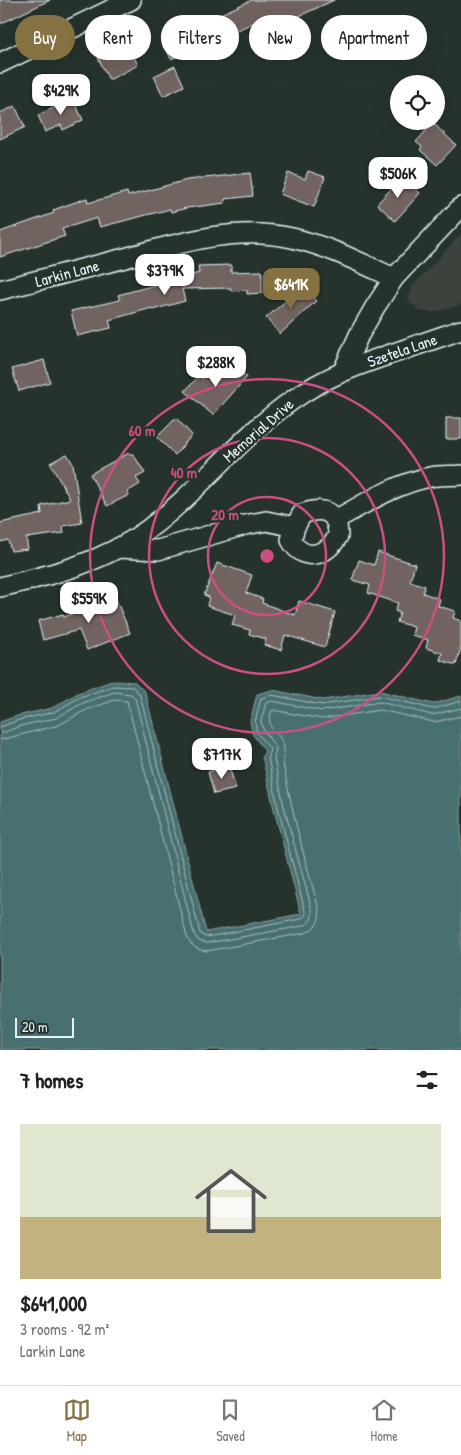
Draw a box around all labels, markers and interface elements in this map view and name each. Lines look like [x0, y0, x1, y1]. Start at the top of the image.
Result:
chip: Buy [15, 15, 75, 60]
chip: Rent [85, 15, 151, 60]
chip: Filters [161, 15, 239, 60]
chip: New [249, 15, 311, 60]
chip: Apartment [321, 15, 427, 60]
pin: $429K [26, 74, 96, 116]
map controls [390, 75, 445, 130]
button: locate [390, 75, 445, 130]
text: $429K [43, 79, 79, 101]
pin: $506K [363, 156, 433, 199]
text: $506K [380, 162, 416, 184]
street label: Larkin Lane [33, 254, 102, 292]
pin: $379K [130, 254, 200, 296]
text: $379K [146, 259, 184, 281]
pin: $641K [256, 268, 326, 310]
text: $641K [274, 273, 308, 295]
street label: Szetela Lane [364, 328, 440, 372]
pin: $288K [181, 346, 251, 388]
text: $288K [197, 351, 235, 373]
street label: Memorial Drive [218, 393, 299, 467]
text: 60 m [129, 420, 155, 441]
text: 40 m [171, 462, 197, 483]
text: 20 m [211, 504, 239, 525]
centre of rings [258, 547, 276, 565]
pin: $559K [54, 582, 124, 624]
text: $559K [71, 587, 107, 609]
pin: $717K [187, 738, 257, 780]
text: $717K [203, 743, 241, 765]
scale bar [15, 1015, 74, 1038]
text: 20 m [22, 1017, 48, 1036]
text: 7 homes [20, 1066, 83, 1095]
icon: filters [413, 1066, 441, 1094]
icon: home [186, 1156, 276, 1246]
text: $641,000 [20, 1289, 87, 1318]
text: 3 rooms · 92 m² [20, 1318, 109, 1340]
text: Larkin Lane [20, 1340, 85, 1362]
tab: Map [63, 1396, 91, 1445]
tab: Saved [216, 1396, 245, 1445]
tab: Home [370, 1396, 398, 1445]

